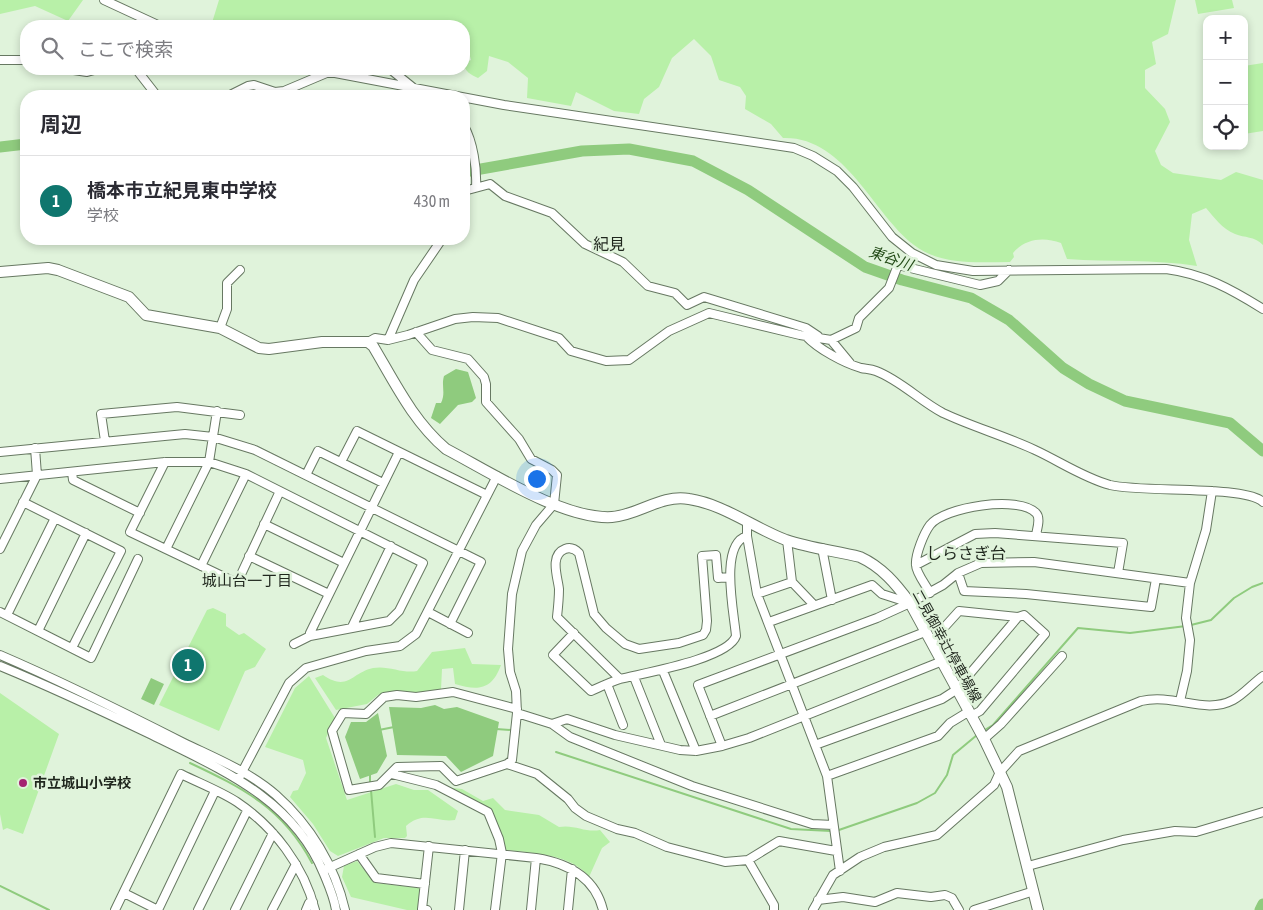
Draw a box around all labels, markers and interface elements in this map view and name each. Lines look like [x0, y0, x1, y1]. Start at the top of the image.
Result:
map controls [1203, 15, 1248, 150]
button: + [1203, 15, 1248, 60]
search box [20, 20, 470, 75]
icon: search [38, 34, 66, 62]
text: ここで検索 [78, 38, 173, 60]
button: − [1203, 60, 1248, 105]
button: locate [1203, 105, 1248, 150]
text: 周辺 [40, 112, 82, 136]
text: 橋本市立紀見東中学校 [87, 179, 277, 201]
text: 1 [52, 192, 60, 210]
text: 430 m [414, 192, 450, 210]
text: 学校 [87, 206, 119, 224]
district label: 紀見 [593, 235, 625, 253]
water label: 東谷川 [867, 243, 917, 274]
your location [524, 466, 550, 492]
district label: しらさぎ台 [926, 544, 1006, 562]
district label: 城山台一丁目 [202, 572, 292, 589]
street label: 二見御幸辻停車場線 [909, 587, 985, 705]
pin: 1 [172, 646, 204, 684]
place label: 市立城山小学校 [33, 775, 131, 791]
marker: 市立城山小学校 [17, 777, 29, 789]

